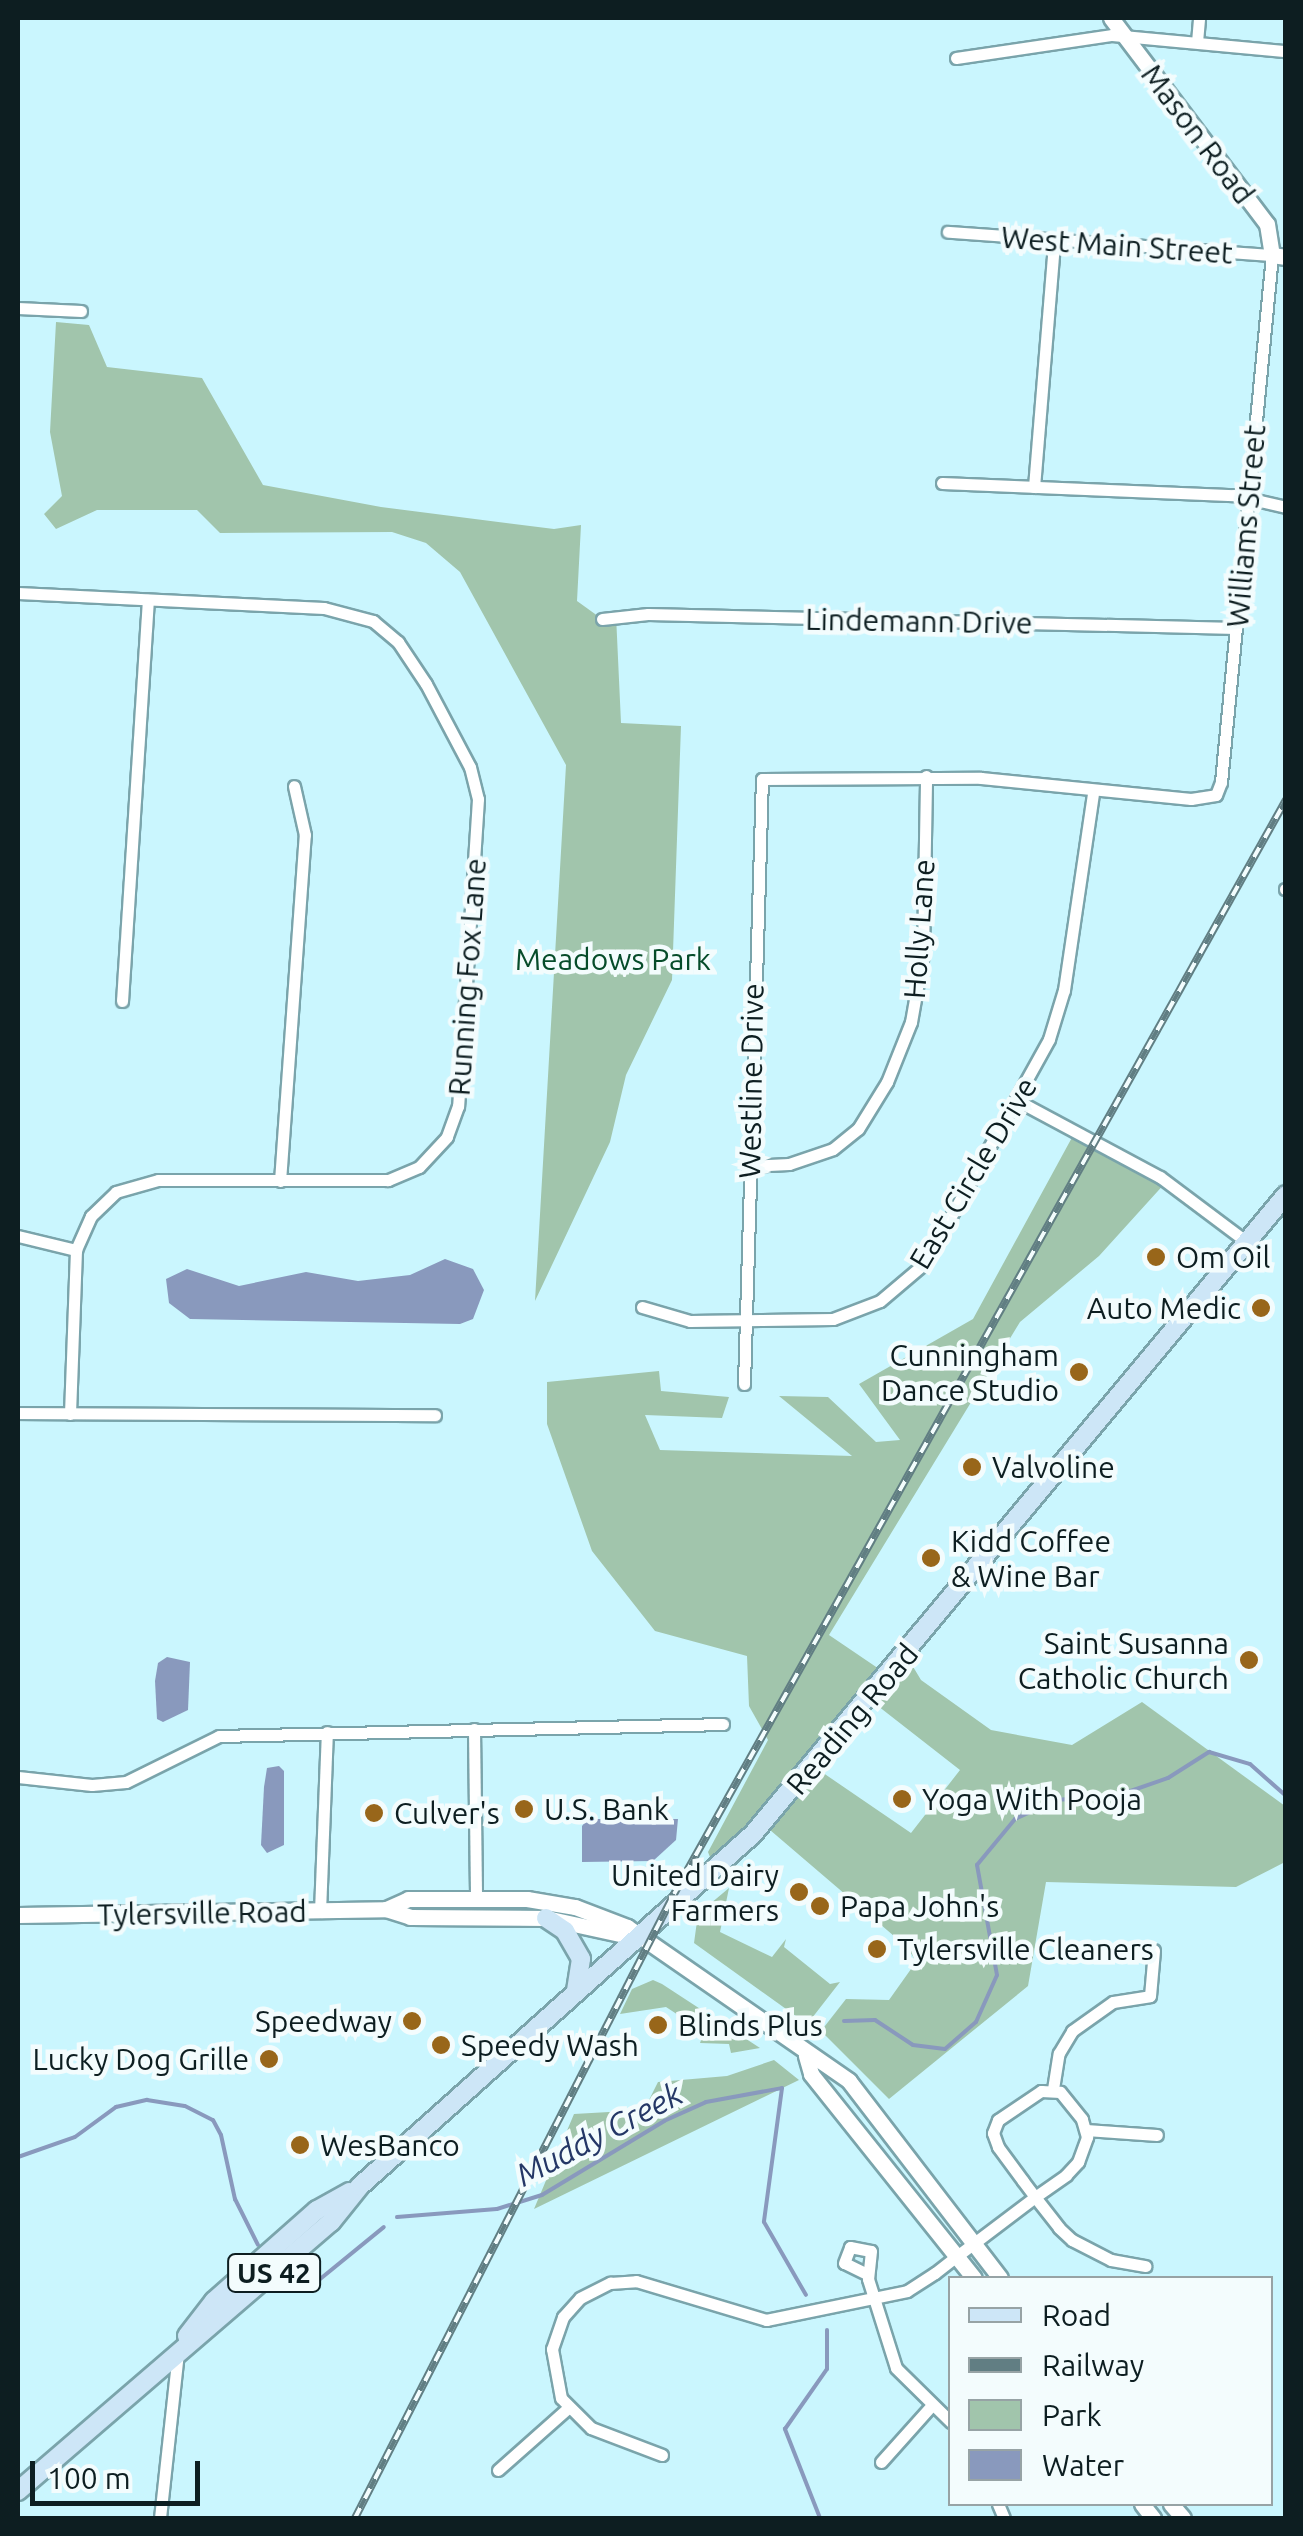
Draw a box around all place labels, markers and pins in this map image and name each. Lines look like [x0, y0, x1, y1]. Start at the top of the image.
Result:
place label: Om Oil [1176, 1239, 1270, 1275]
marker: Om Oil [1145, 1246, 1167, 1268]
place label: Auto Medic [1087, 1290, 1241, 1326]
marker: Auto Medic [1250, 1297, 1272, 1319]
place label: Cunningham Dance Studio [881, 1337, 1059, 1408]
marker: Cunningham Dance Studio [1068, 1361, 1090, 1383]
place label: Valvoline [992, 1449, 1115, 1485]
marker: Valvoline [961, 1456, 983, 1478]
place label: Kidd Coffee & Wine Bar [951, 1523, 1111, 1594]
marker: Kidd Coffee & Wine Bar [920, 1547, 942, 1569]
place label: Saint Susanna Catholic Church [1018, 1625, 1229, 1696]
marker: Saint Susanna Catholic Church [1238, 1649, 1260, 1671]
place label: Yoga With Pooja [922, 1781, 1142, 1817]
marker: Yoga With Pooja [891, 1788, 913, 1810]
place label: U.S. Bank [544, 1791, 669, 1827]
place label: Culver's [394, 1795, 500, 1831]
marker: U.S. Bank [513, 1798, 535, 1820]
marker: Culver's [363, 1802, 385, 1824]
place label: United Dairy Farmers [611, 1857, 779, 1928]
marker: United Dairy Farmers [788, 1881, 810, 1903]
place label: Papa John's [840, 1888, 999, 1924]
marker: Papa John's [809, 1895, 831, 1917]
place label: Tylersville Cleaners [897, 1931, 1154, 1967]
marker: Tylersville Cleaners [866, 1938, 888, 1960]
place label: Speedway [255, 2003, 392, 2039]
place label: Blinds Plus [678, 2007, 823, 2043]
marker: Speedway [401, 2010, 423, 2032]
marker: Blinds Plus [647, 2014, 669, 2036]
place label: Speedy Wash [461, 2027, 639, 2063]
marker: Speedy Wash [430, 2034, 452, 2056]
place label: Lucky Dog Grille [32, 2041, 249, 2077]
marker: Lucky Dog Grille [258, 2048, 280, 2070]
place label: WesBanco [320, 2127, 460, 2163]
marker: WesBanco [289, 2134, 311, 2156]

